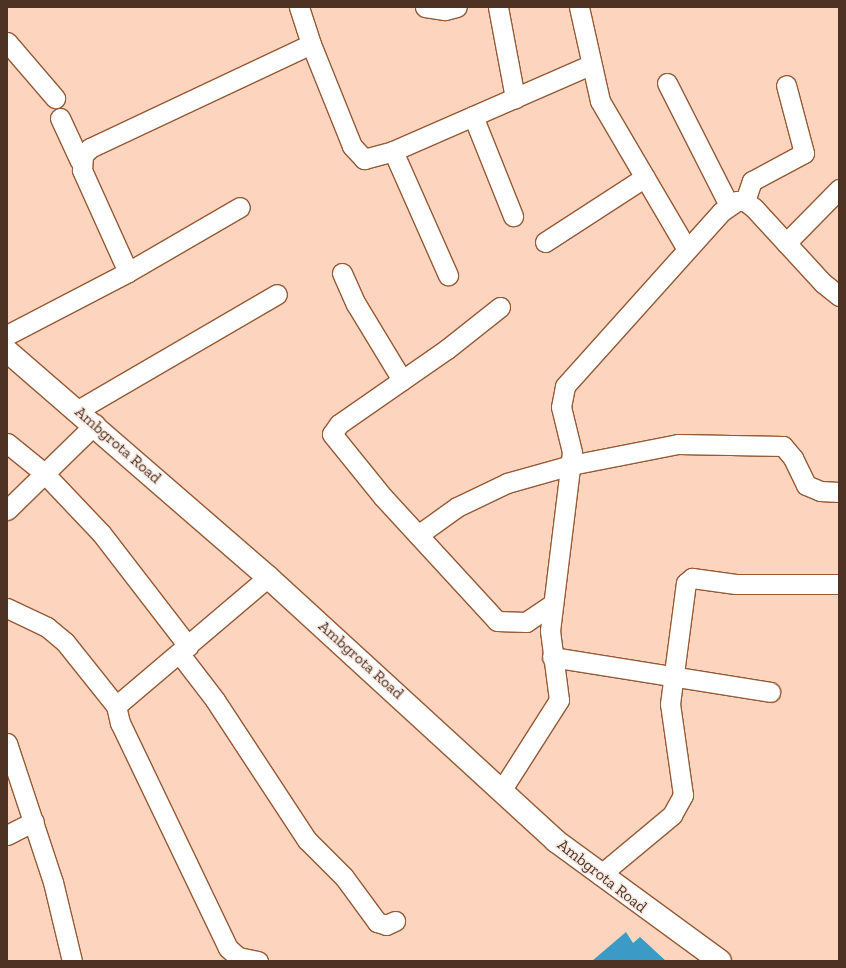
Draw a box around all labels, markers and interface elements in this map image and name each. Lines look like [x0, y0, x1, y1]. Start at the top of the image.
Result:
street label: Ambgrota Road [71, 402, 165, 488]
street label: Ambgrota Road [314, 617, 408, 703]
street label: Ambgrota Road [553, 835, 651, 917]

